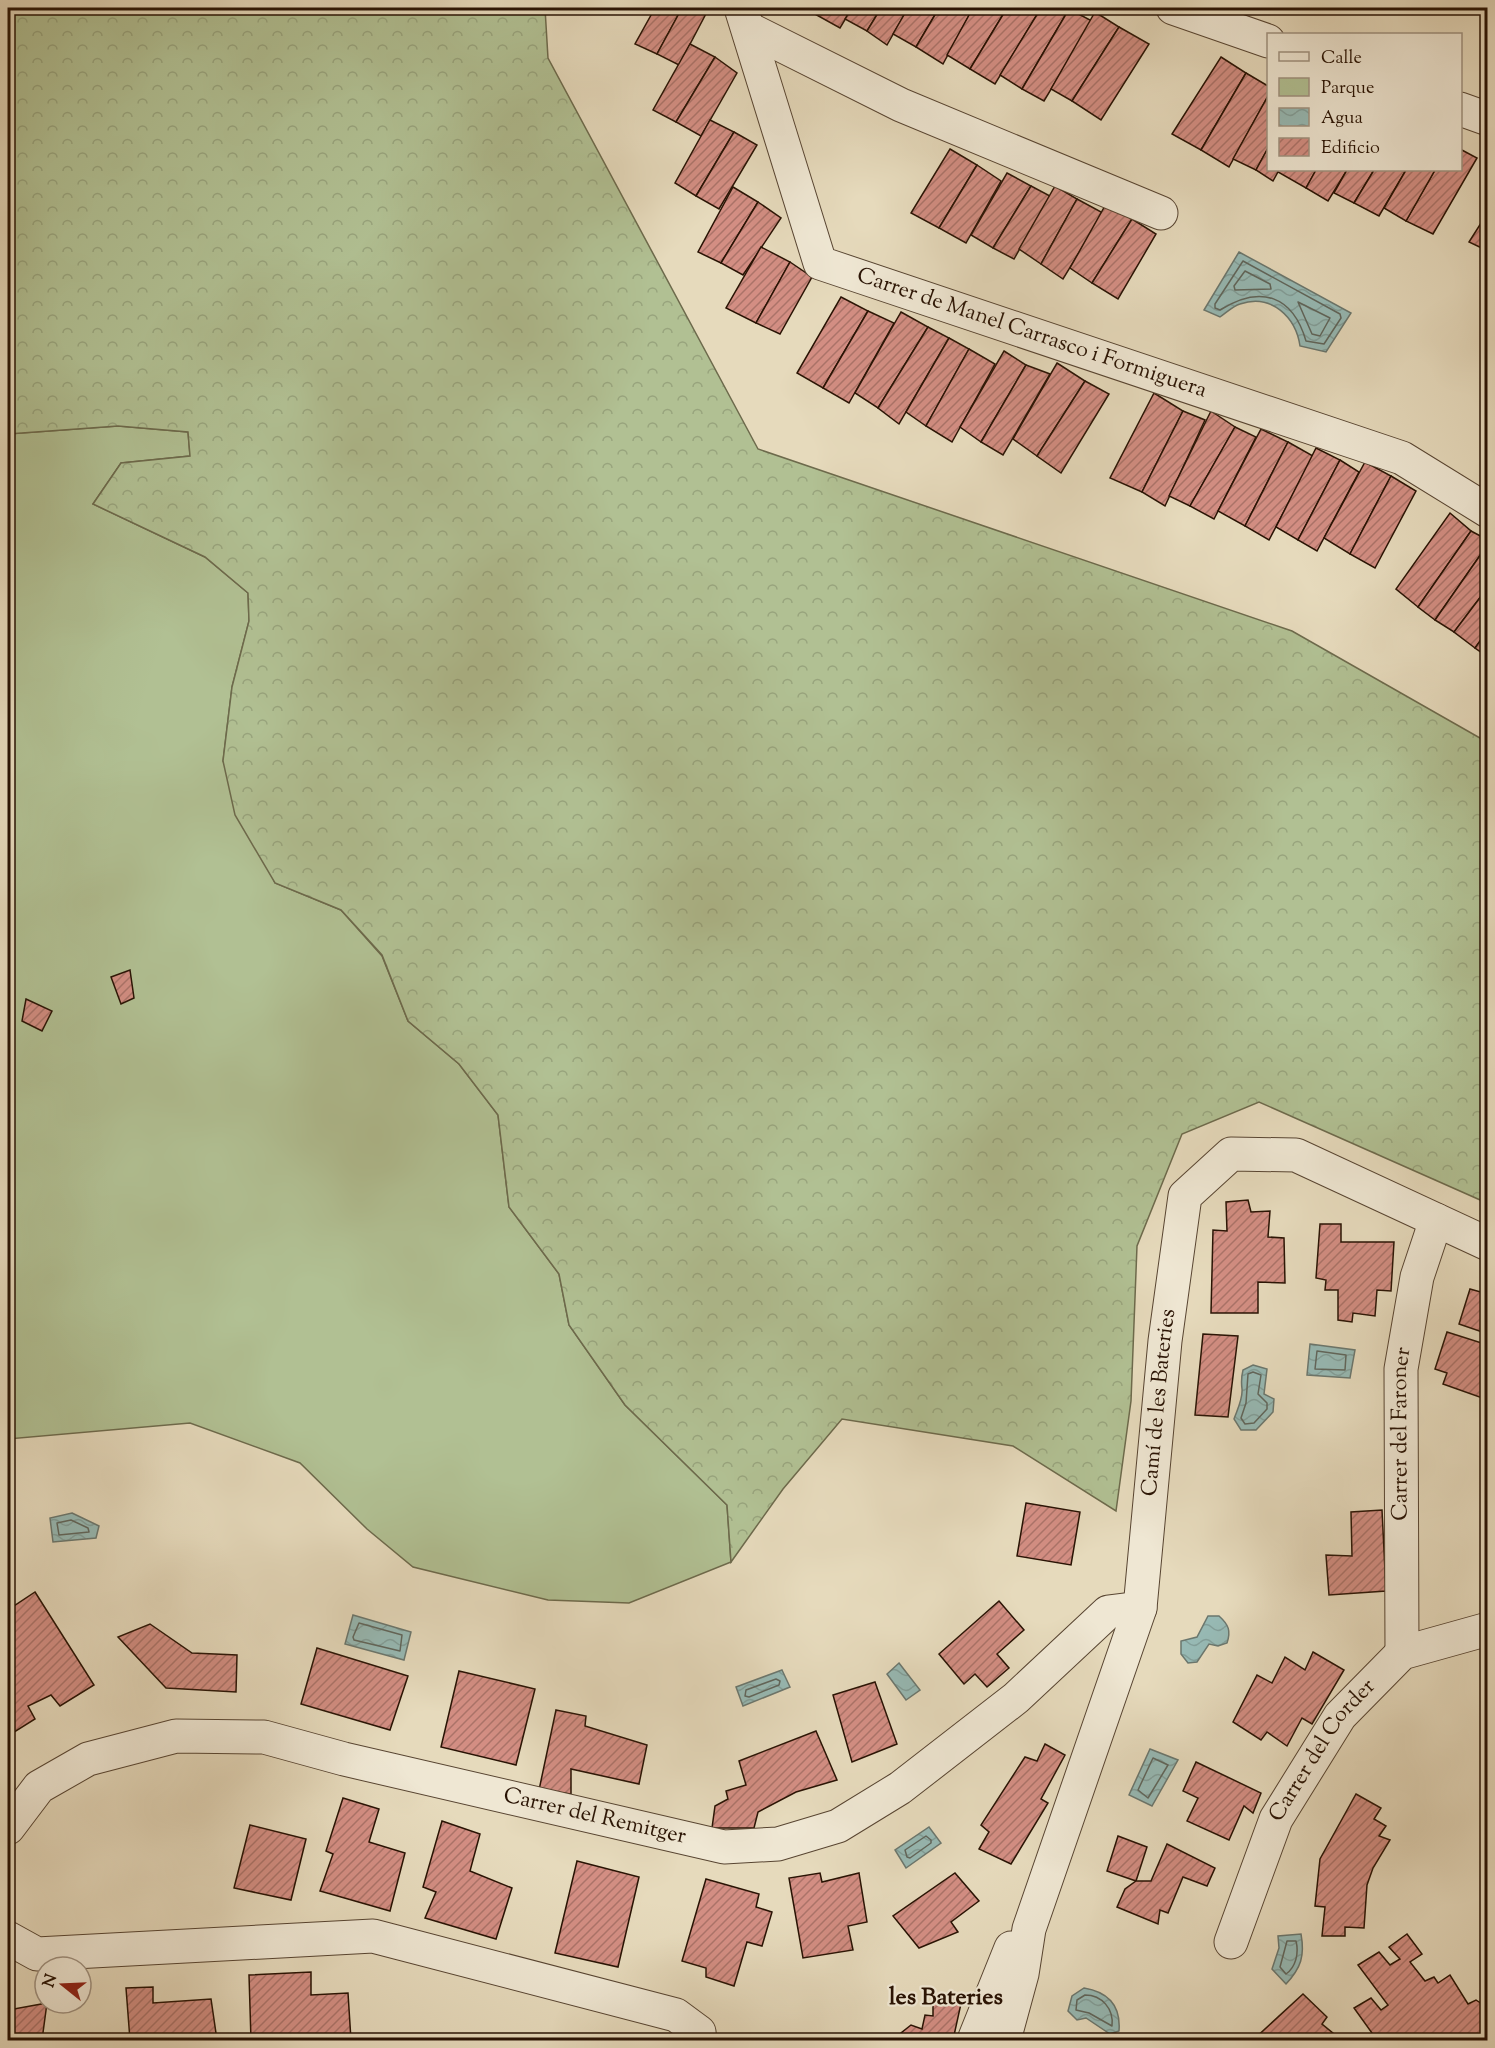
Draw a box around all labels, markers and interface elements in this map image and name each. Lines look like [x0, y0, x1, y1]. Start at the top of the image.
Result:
legend [1267, 33, 1462, 171]
text: Calle [1321, 46, 1362, 72]
text: Parque [1321, 76, 1374, 102]
text: Agua [1321, 106, 1363, 132]
text: Edificio [1321, 136, 1380, 162]
street label: Carrer de Manel Carrasco i Formiguera [852, 260, 1211, 407]
street label: Camí de les Bateries [1135, 1307, 1185, 1498]
street label: Carrer del Faroner [1385, 1345, 1420, 1521]
street label: Carrer del Corder [1262, 1672, 1384, 1828]
street label: Carrer del Remitger [500, 1780, 689, 1854]
north arrow [33, 1955, 93, 2015]
text: N [38, 1971, 64, 1991]
district label: les Bateries [889, 1981, 1003, 2015]

